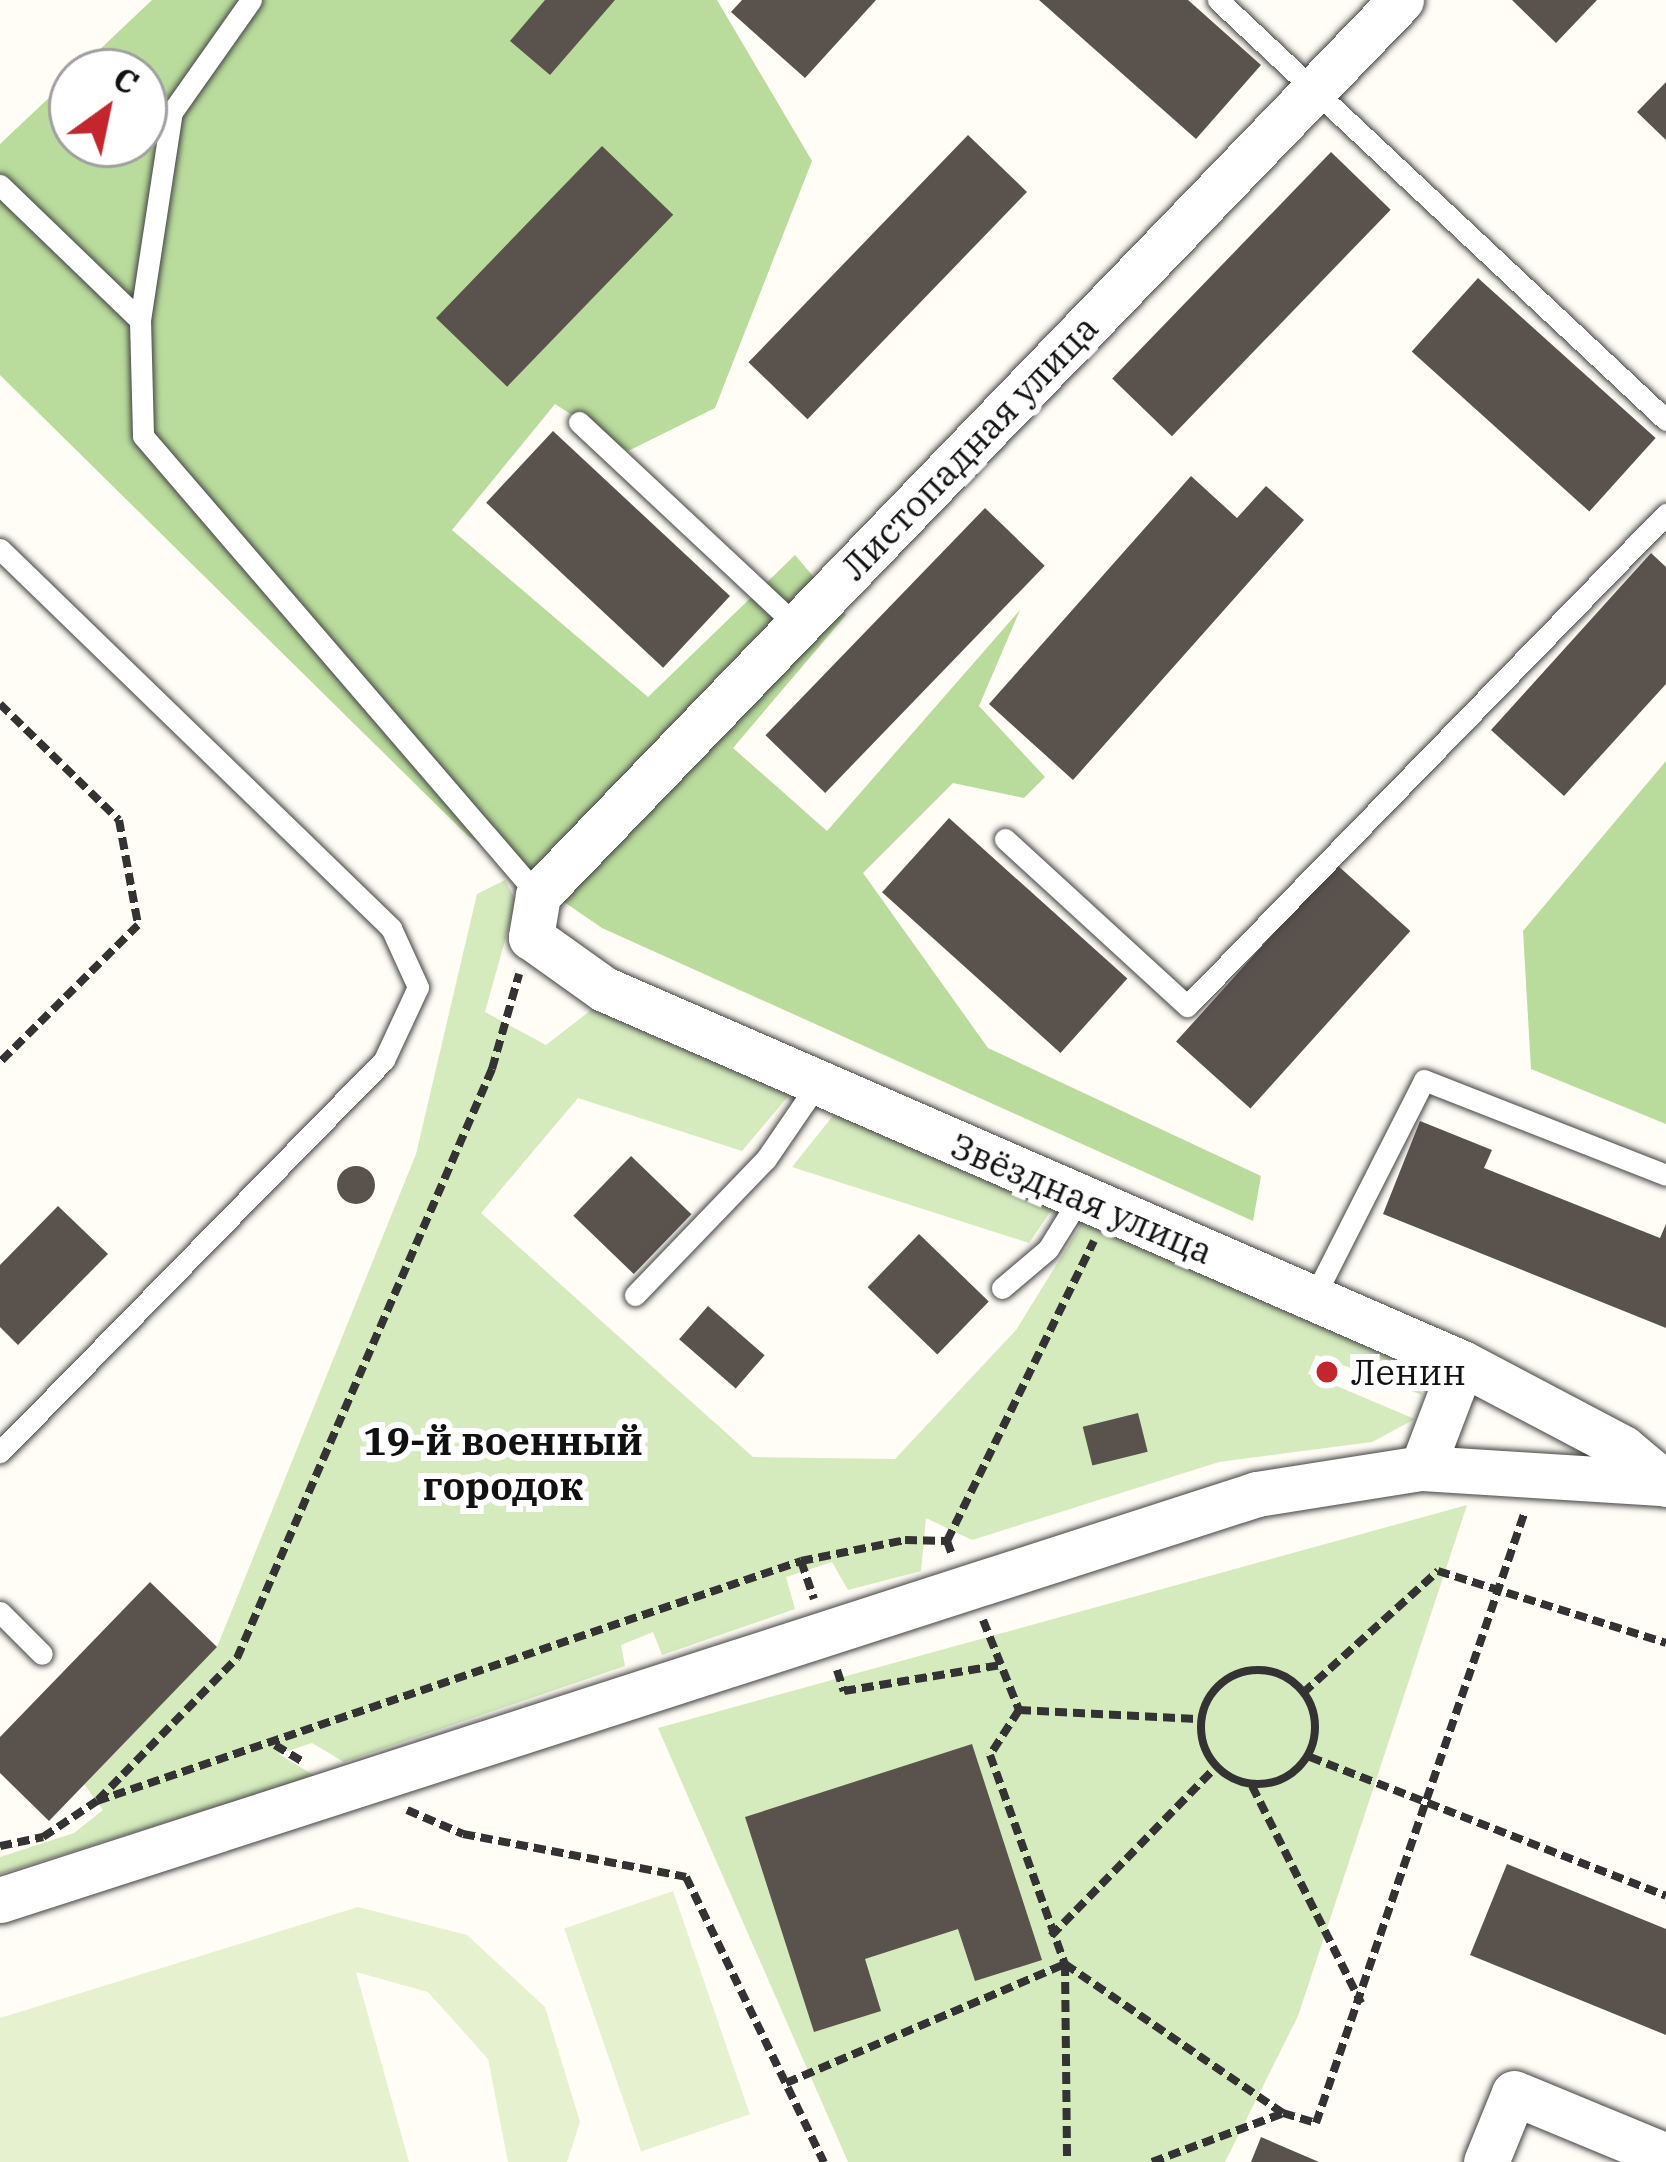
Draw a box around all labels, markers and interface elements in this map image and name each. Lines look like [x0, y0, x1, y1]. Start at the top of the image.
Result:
north arrow [48, 48, 168, 168]
text: С [105, 56, 147, 104]
street label: Листопадная улица [832, 306, 1106, 588]
street label: Звёздная улица [945, 1123, 1219, 1273]
place label: Ленин [1351, 1350, 1466, 1394]
marker: Ленин [1314, 1359, 1340, 1385]
district label: 19-й военный городок [363, 1419, 643, 1510]

